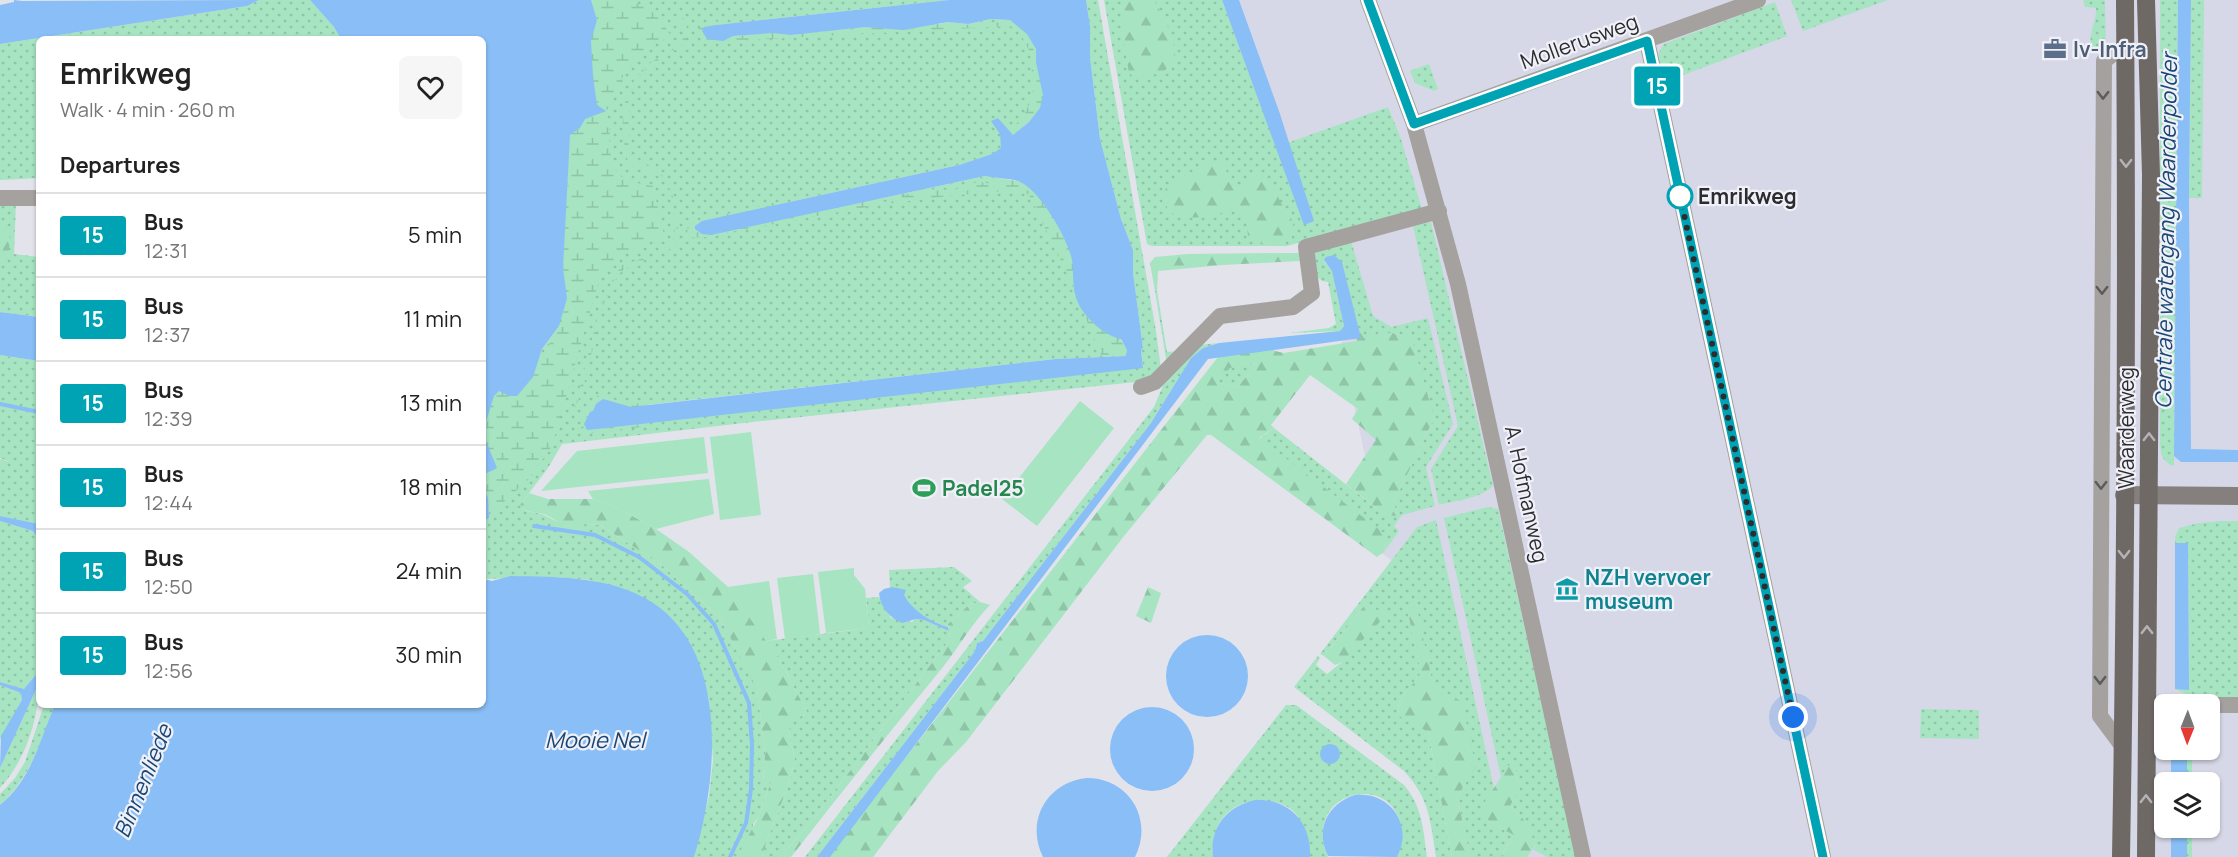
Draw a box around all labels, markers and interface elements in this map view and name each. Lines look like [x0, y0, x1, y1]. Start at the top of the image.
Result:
street label: Mollerusweg [1516, 7, 1642, 75]
place label: Iv-Infra [2073, 35, 2147, 63]
office icon: Iv-Infra [2042, 36, 2068, 62]
water label: Centrale watergang Waarderpolder [2148, 50, 2184, 409]
text: Emrikweg [60, 54, 192, 92]
button: heart [399, 56, 462, 119]
line badge: 15 [1630, 66, 1684, 106]
text: 15 [1646, 72, 1668, 100]
one-way arrow [2097, 90, 2110, 99]
text: Walk · 4 min · 260 m [60, 96, 235, 123]
text: Departures [60, 150, 180, 180]
one-way arrow [2120, 159, 2132, 168]
place label: Emrikweg [1698, 182, 1797, 210]
marker: Emrikweg [1667, 183, 1693, 209]
text: Bus [144, 207, 184, 237]
text: 5 min [408, 220, 462, 250]
text: 15 [82, 221, 104, 249]
text: 12:31 [144, 237, 188, 264]
one-way arrow [2096, 285, 2109, 294]
text: Bus [144, 291, 184, 321]
text: 11 min [404, 304, 462, 334]
text: 15 [82, 305, 104, 333]
text: 12:37 [144, 321, 190, 348]
street label: Waarderweg [2112, 367, 2140, 489]
text: Bus [144, 375, 184, 405]
text: 13 min [400, 388, 462, 418]
text: 15 [82, 389, 104, 417]
text: 12:39 [144, 405, 193, 432]
street label: A. Hofmanweg [1499, 423, 1555, 565]
one-way arrow [2142, 433, 2155, 442]
text: Bus [144, 459, 184, 489]
text: 18 min [399, 472, 462, 502]
text: 15 [82, 473, 104, 501]
place label: Padel25 [942, 474, 1024, 502]
sports icon: Padel25 [911, 475, 937, 501]
one-way arrow [2095, 480, 2108, 489]
text: 12:44 [144, 489, 193, 516]
text: Bus [144, 543, 184, 573]
one-way arrow [2118, 549, 2130, 558]
text: 24 min [396, 556, 462, 586]
text: 15 [82, 557, 104, 585]
place label: NZH vervoer museum [1585, 563, 1711, 615]
text: 12:50 [144, 573, 193, 600]
museum icon: NZH vervoer museum [1554, 576, 1580, 602]
one-way arrow [2141, 626, 2153, 635]
text: Bus [144, 627, 184, 657]
text: 30 min [395, 640, 462, 670]
text: 15 [82, 641, 104, 669]
text: 12:56 [144, 657, 193, 684]
one-way arrow [2094, 675, 2107, 684]
north arrow [2154, 694, 2220, 760]
map controls [2154, 694, 2220, 838]
your location [1778, 702, 1808, 732]
water label: Binnenliede [107, 719, 180, 842]
water label: Mooie Nel [545, 725, 648, 755]
button: layers [2154, 772, 2220, 838]
one-way arrow [2140, 794, 2152, 803]

